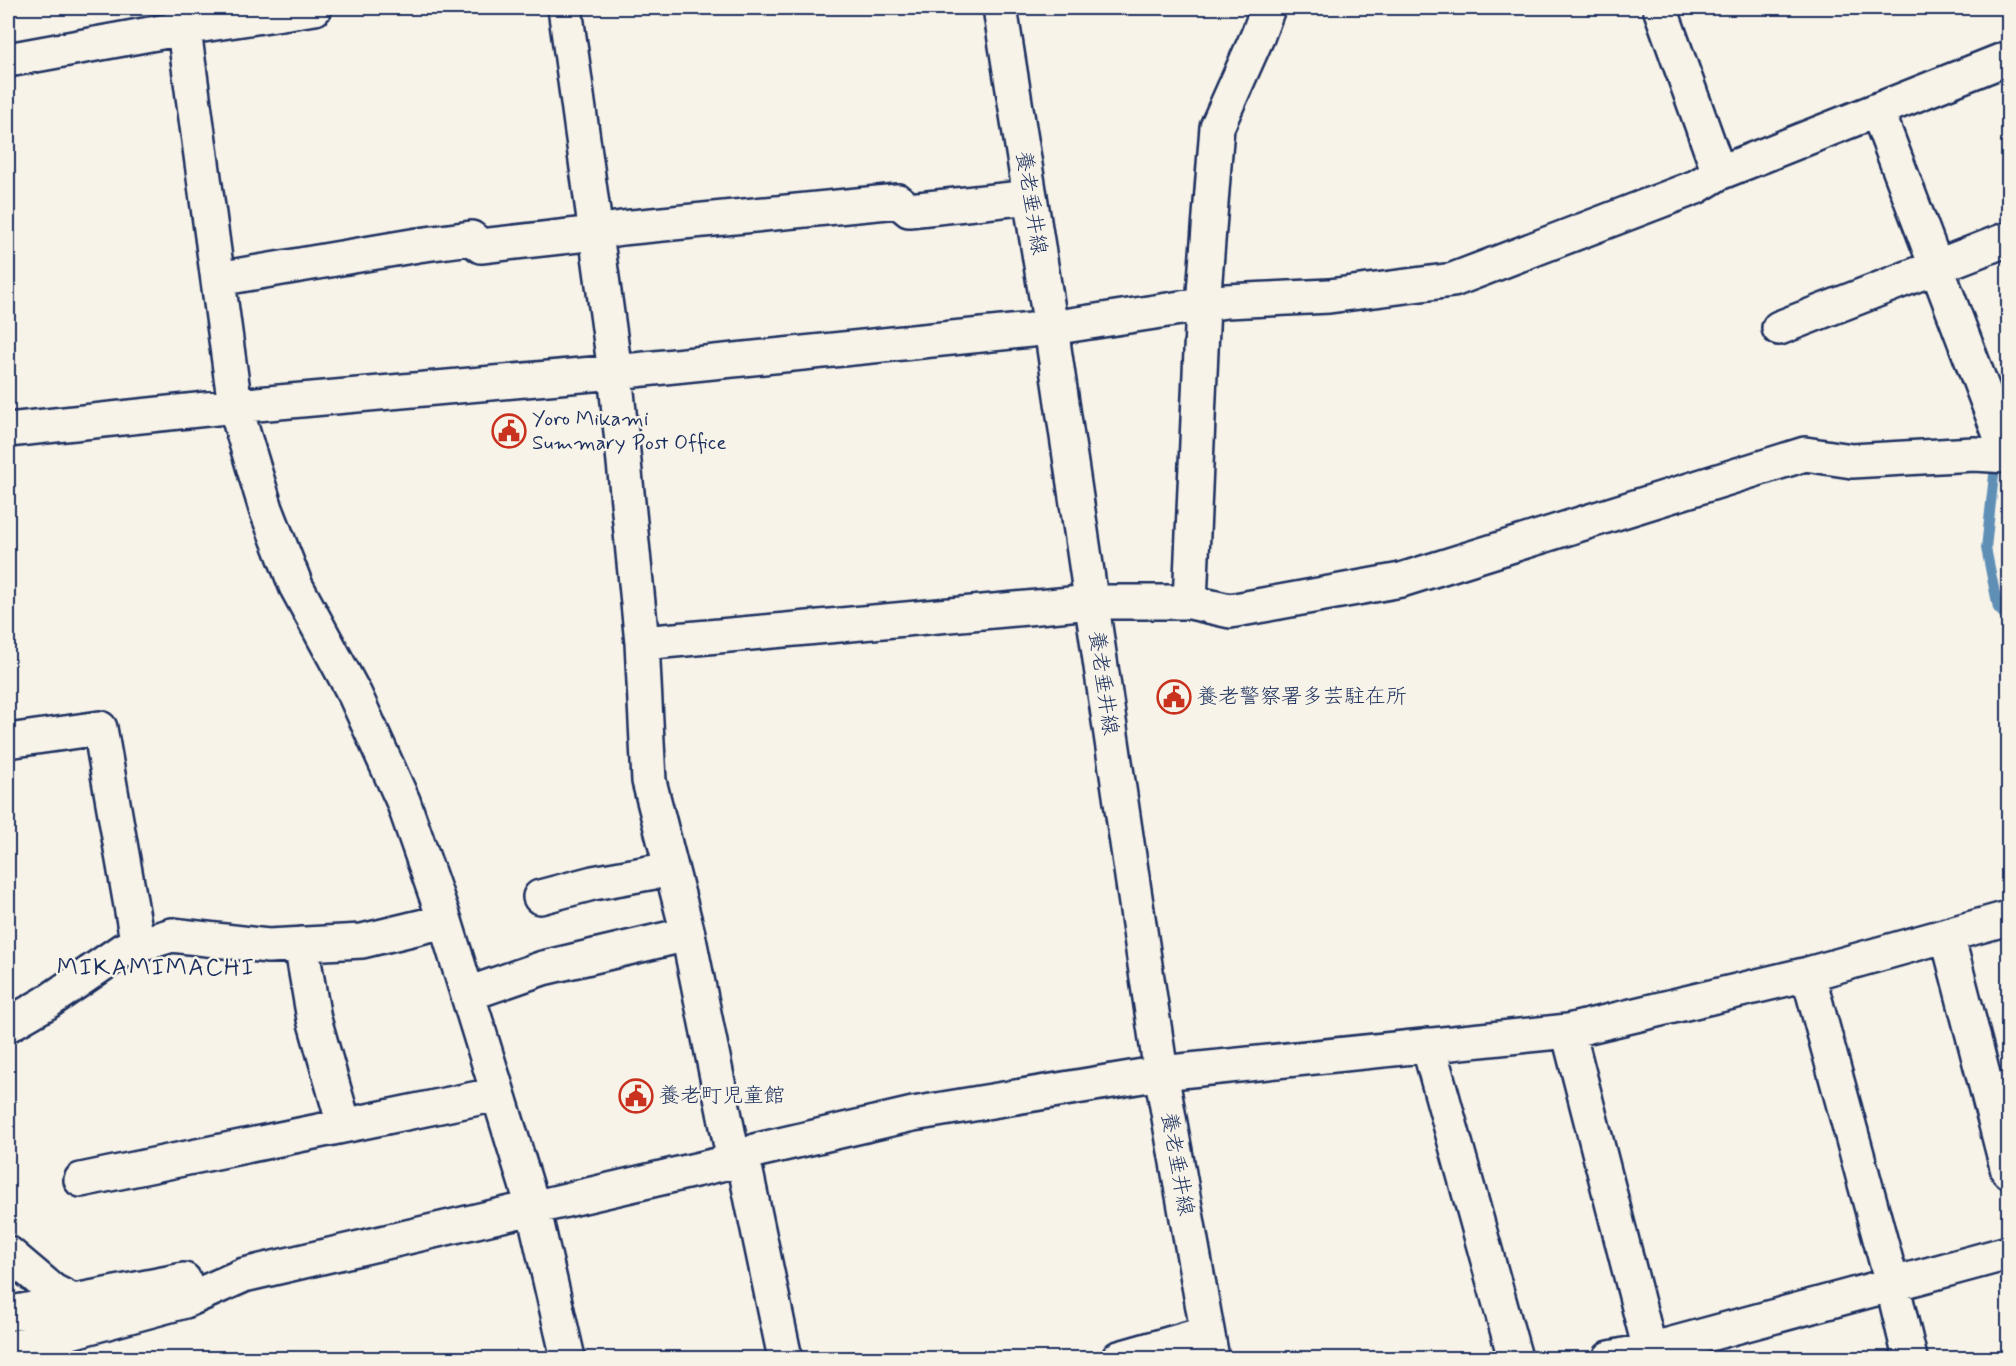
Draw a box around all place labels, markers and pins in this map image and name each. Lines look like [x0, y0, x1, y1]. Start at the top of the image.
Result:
place label: Yoro Mikami Summary Post Office [532, 405, 727, 457]
public building icon: Yoro Mikami Summary Post Office [491, 413, 527, 449]
public building icon: 養老警察署多芸駐在所 [1156, 679, 1192, 715]
place label: 養老警察署多芸駐在所 [1197, 683, 1407, 711]
public building icon: 養老町児童館 [618, 1078, 654, 1114]
place label: 養老町児童館 [659, 1082, 785, 1110]

